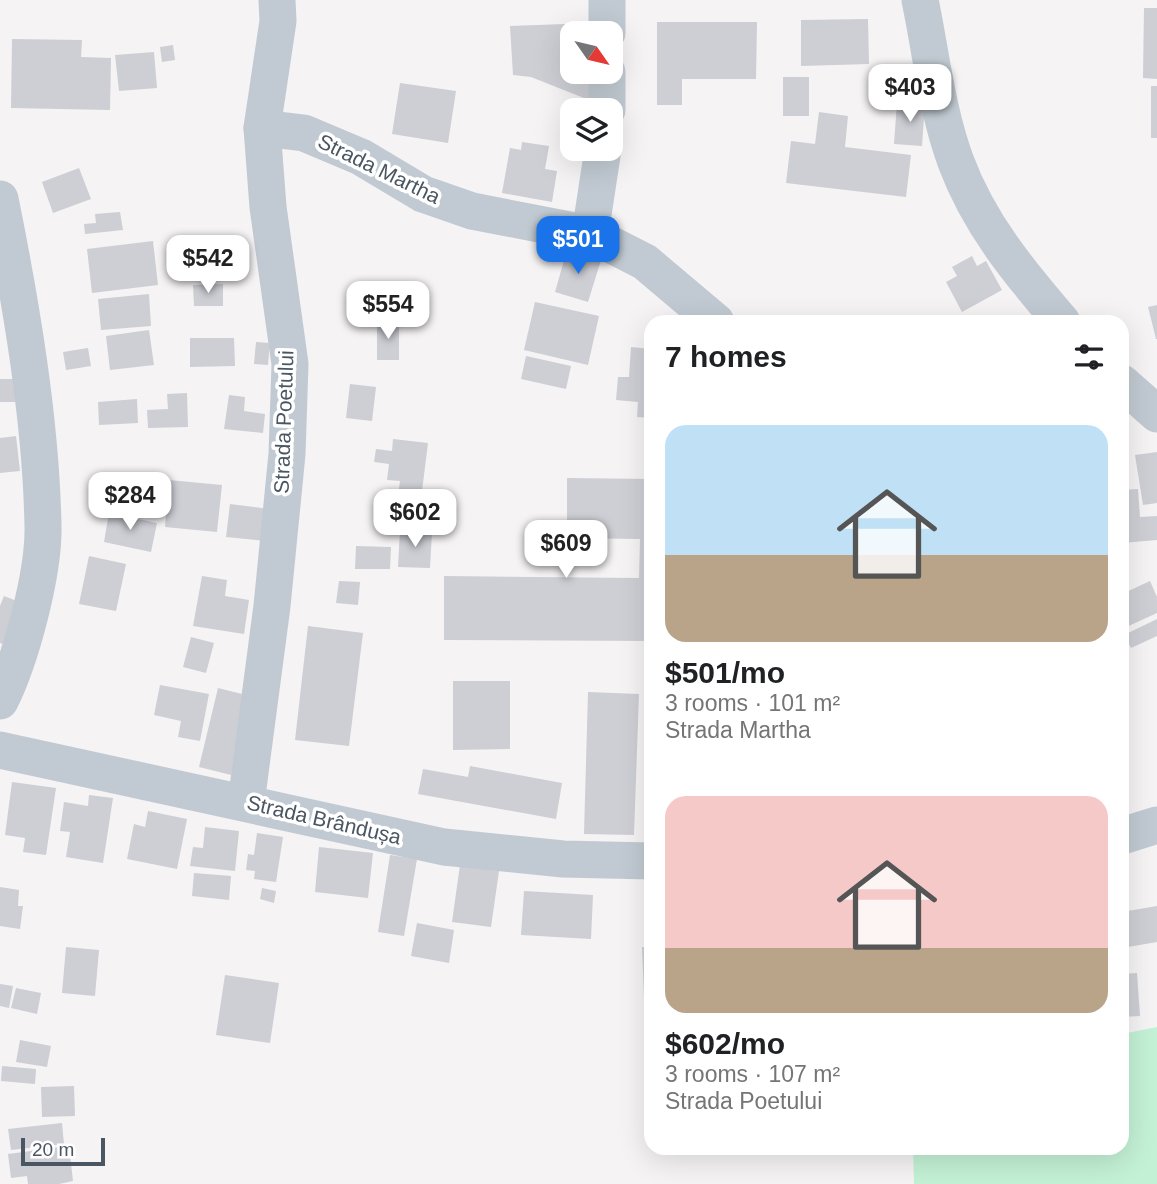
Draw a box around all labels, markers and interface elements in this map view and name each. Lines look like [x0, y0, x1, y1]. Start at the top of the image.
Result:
north arrow [560, 21, 623, 84]
map controls [560, 21, 623, 161]
pin: $403 [869, 64, 951, 124]
text: $403 [884, 74, 936, 100]
button: layers [560, 98, 623, 161]
street label: Strada Martha [314, 129, 444, 208]
pin: $501 [537, 216, 619, 276]
text: $501 [552, 226, 604, 252]
pin: $542 [167, 236, 249, 295]
text: $542 [182, 245, 234, 271]
pin: $554 [347, 282, 429, 341]
text: $554 [362, 291, 414, 317]
icon: filters [1070, 338, 1108, 376]
text: 7 homes [665, 340, 787, 373]
street label: Strada Poetului [270, 350, 297, 494]
icon: home [824, 471, 950, 597]
pin: $284 [89, 472, 171, 532]
text: $284 [104, 482, 156, 508]
pin: $602 [374, 490, 456, 549]
text: $602 [389, 499, 441, 525]
pin: $609 [525, 520, 607, 580]
text: $609 [540, 530, 592, 556]
text: $501/mo [665, 656, 785, 689]
text: 3 rooms · 101 m² [665, 690, 840, 716]
text: Strada Martha [665, 717, 811, 743]
street label: Strada Brândușa [245, 791, 404, 849]
icon: home [824, 842, 950, 968]
text: $602/mo [665, 1027, 785, 1060]
text: 3 rooms · 107 m² [665, 1061, 840, 1087]
text: Strada Poetului [665, 1088, 822, 1114]
scale bar [21, 1135, 105, 1167]
text: 20 m [32, 1139, 74, 1160]

